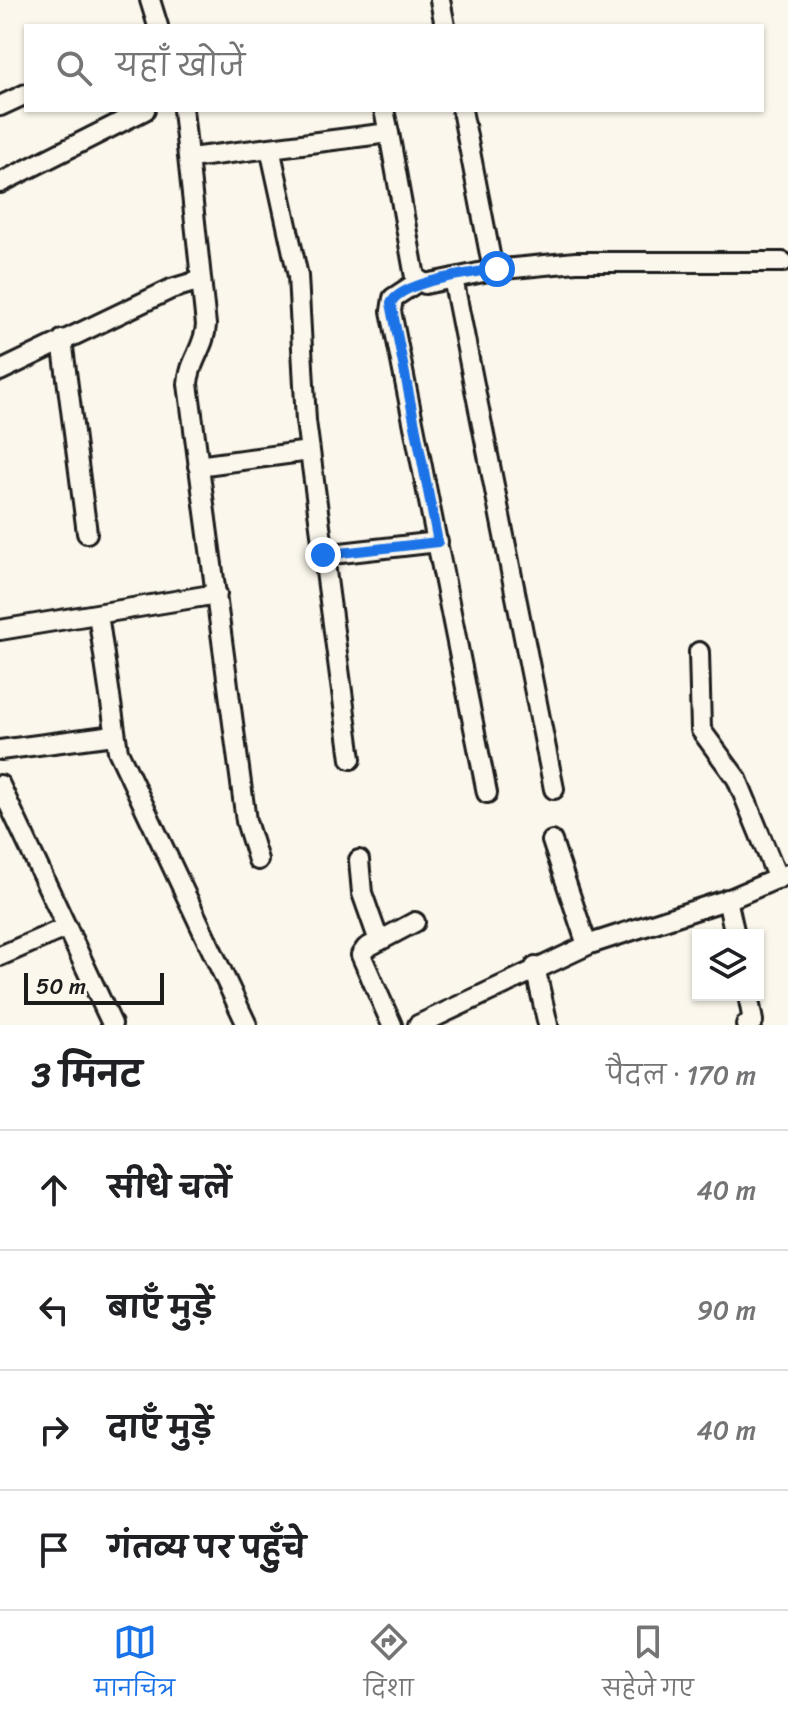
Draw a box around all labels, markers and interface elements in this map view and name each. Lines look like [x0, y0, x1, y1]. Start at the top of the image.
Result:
search box [24, 24, 764, 112]
text: यहाँ खोजें [116, 39, 245, 93]
icon: search [52, 46, 96, 90]
route start [479, 251, 515, 287]
route end [305, 537, 341, 573]
map controls [692, 929, 764, 1001]
button: layers [692, 929, 764, 1001]
text: 50 m [36, 967, 86, 1006]
scale bar [24, 969, 164, 1005]
text: 3 मिनट [32, 1045, 142, 1105]
text: पैदल · 170 m [606, 1052, 756, 1098]
text: सीधे चलें [108, 1161, 231, 1215]
text: 40 m [697, 1167, 756, 1213]
icon: ahead [32, 1168, 76, 1212]
text: बाएँ मुड़ें [108, 1281, 213, 1335]
text: 90 m [697, 1287, 756, 1333]
icon: left [32, 1288, 76, 1332]
text: दाएँ मुड़ें [108, 1401, 213, 1455]
text: 40 m [697, 1407, 756, 1453]
icon: right [32, 1408, 76, 1452]
text: गंतव्य पर पहुँचे [108, 1521, 306, 1575]
icon: arrive [32, 1528, 76, 1572]
tab: मानचित्र [94, 1620, 175, 1713]
tab: दिशा [364, 1620, 414, 1713]
tab: सहेजे गए [602, 1620, 694, 1713]

